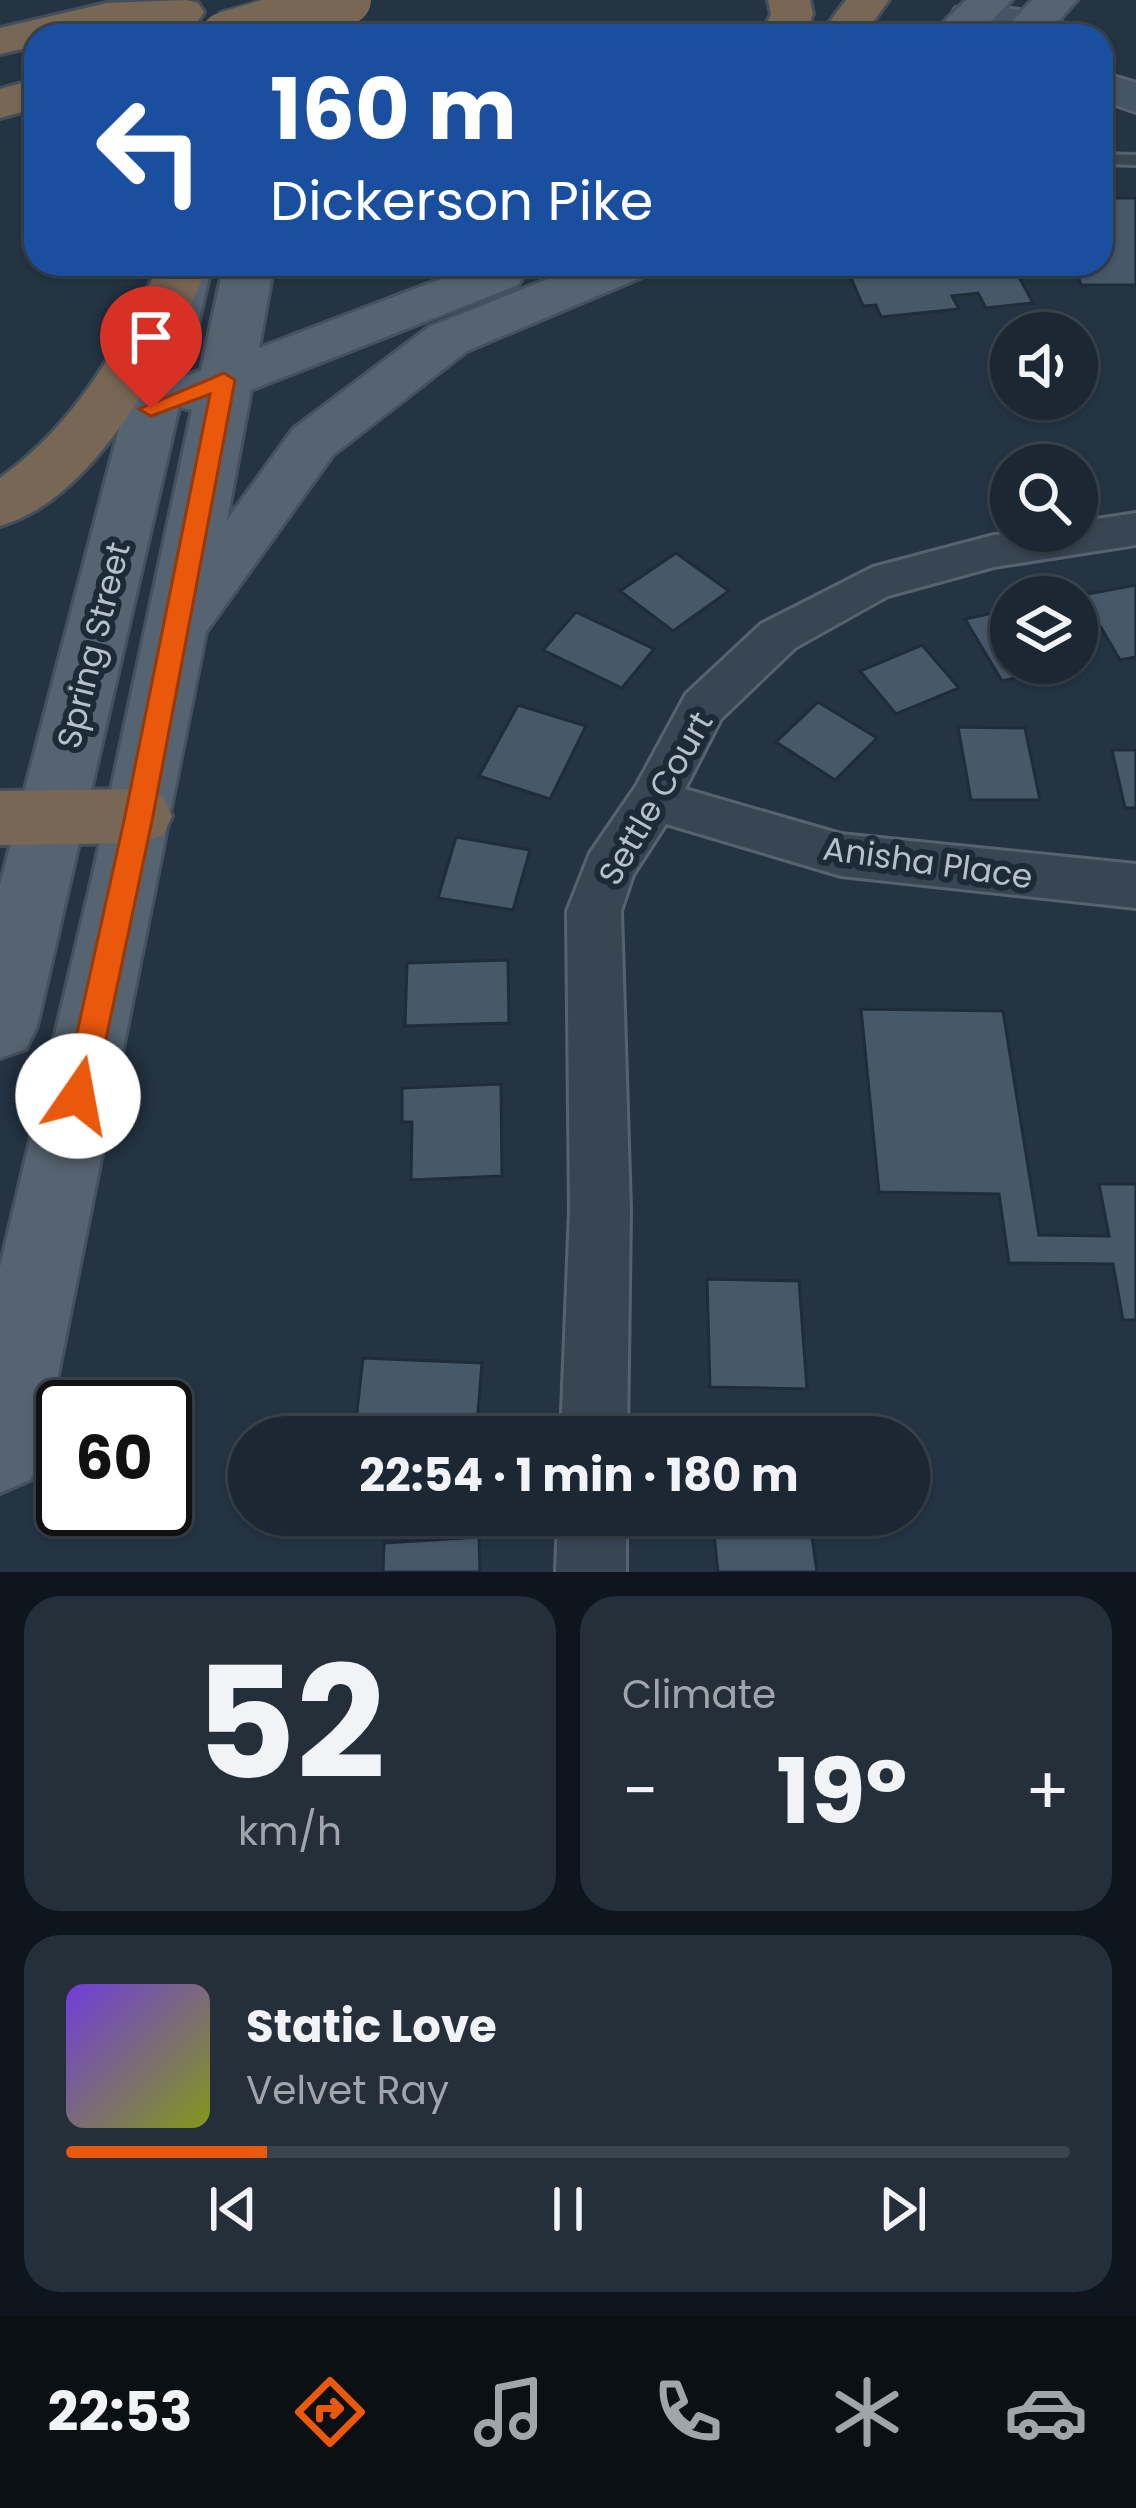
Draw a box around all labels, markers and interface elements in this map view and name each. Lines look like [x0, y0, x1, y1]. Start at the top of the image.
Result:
text: 160 m [270, 51, 517, 168]
icon: left [72, 72, 228, 228]
text: Dickerson Pike [270, 163, 653, 239]
pin [100, 286, 202, 409]
icon: arrive [118, 304, 184, 370]
map controls [990, 312, 1098, 684]
button: sound [990, 312, 1098, 420]
button: search [990, 444, 1098, 552]
street label: Spring Street [45, 537, 142, 753]
button: layers [990, 576, 1098, 684]
street label: Settle Court [587, 703, 724, 894]
street label: Anisha Place [820, 825, 1036, 900]
position arrow [15.0, 1033, 141.0, 1159]
speed limit sign: 60 [36, 1380, 192, 1536]
text: 22:54 · 1 min · 180 m [359, 1444, 799, 1507]
text: 52 [195, 1614, 385, 1833]
text: Climate [622, 1667, 776, 1722]
text: 19° [776, 1728, 907, 1855]
text: − [622, 1745, 658, 1837]
text: + [1025, 1745, 1070, 1837]
text: km/h [238, 1804, 342, 1859]
text: Static Love [246, 1995, 497, 2058]
text: Velvet Ray [246, 2063, 449, 2118]
icon: previous [200, 2176, 266, 2242]
icon: pause [535, 2176, 601, 2242]
icon: next [870, 2176, 936, 2242]
icon: directions [288, 2370, 372, 2454]
icon: music [467, 2370, 551, 2454]
icon: phone [646, 2370, 730, 2454]
icon: climate [825, 2370, 909, 2454]
icon: car [1004, 2370, 1088, 2454]
text: 22:53 [48, 2374, 192, 2450]

